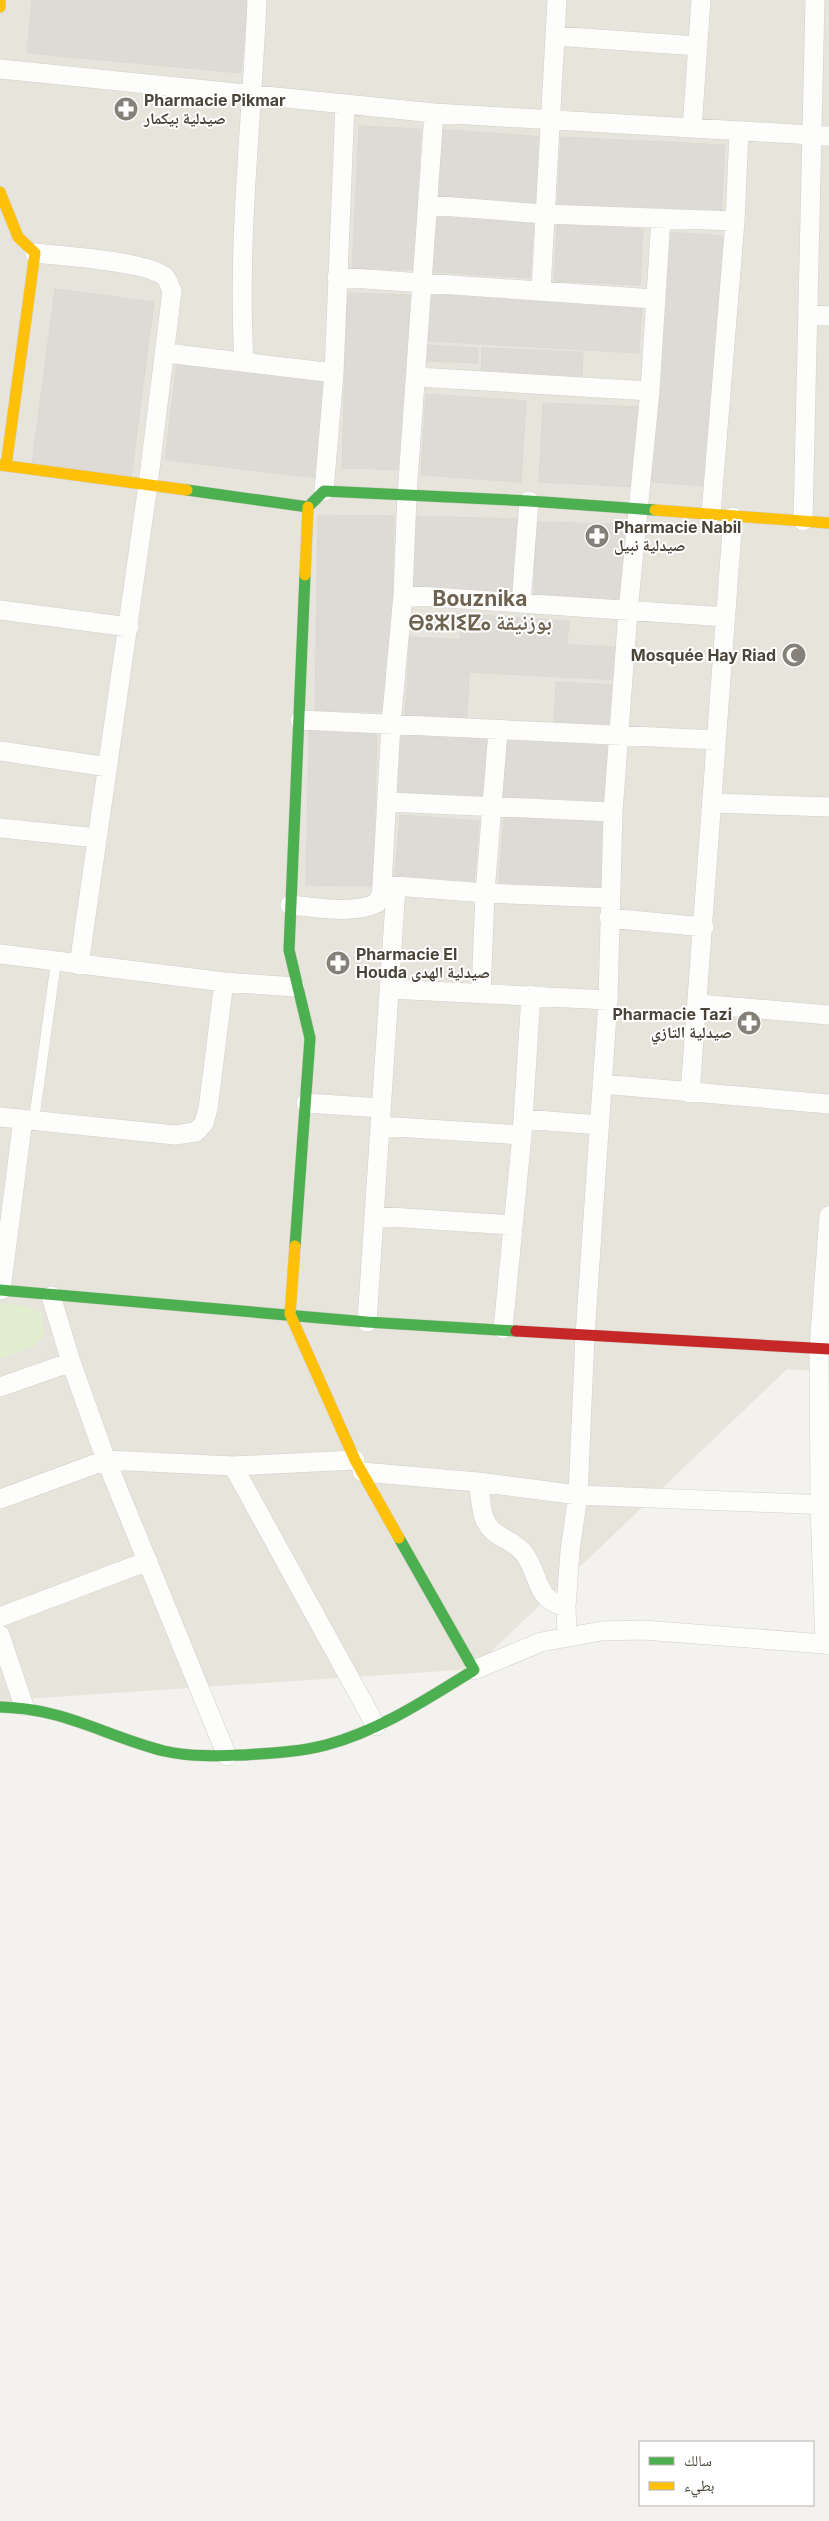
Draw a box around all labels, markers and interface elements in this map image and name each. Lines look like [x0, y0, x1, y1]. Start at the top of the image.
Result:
place label: Pharmacie Pikmar صيدلية بيكمار [143, 90, 286, 128]
pharmacy icon: Pharmacie Pikmar صيدلية بيكمار [113, 96, 139, 122]
place label: Pharmacie Nabil صيدلية نبيل [614, 517, 741, 555]
pharmacy icon: Pharmacie Nabil صيدلية نبيل [584, 523, 610, 549]
district label: Bouznika ⴱⵓⵣⵏⵉⵇⴰ بوزنيقة [408, 586, 552, 635]
mosque icon: Mosquée Hay Riad [781, 642, 807, 668]
place label: Mosquée Hay Riad [631, 645, 776, 665]
place label: Pharmacie El Houda صيدلية الهدى [356, 944, 490, 982]
pharmacy icon: Pharmacie El Houda صيدلية الهدى [325, 950, 351, 976]
place label: Pharmacie Tazi صيدلية التازي [612, 1004, 732, 1045]
pharmacy icon: Pharmacie Tazi صيدلية التازي [736, 1010, 762, 1036]
legend [639, 2441, 814, 2506]
text: سالك [684, 2451, 712, 2470]
text: بطيء [684, 2476, 714, 2498]

